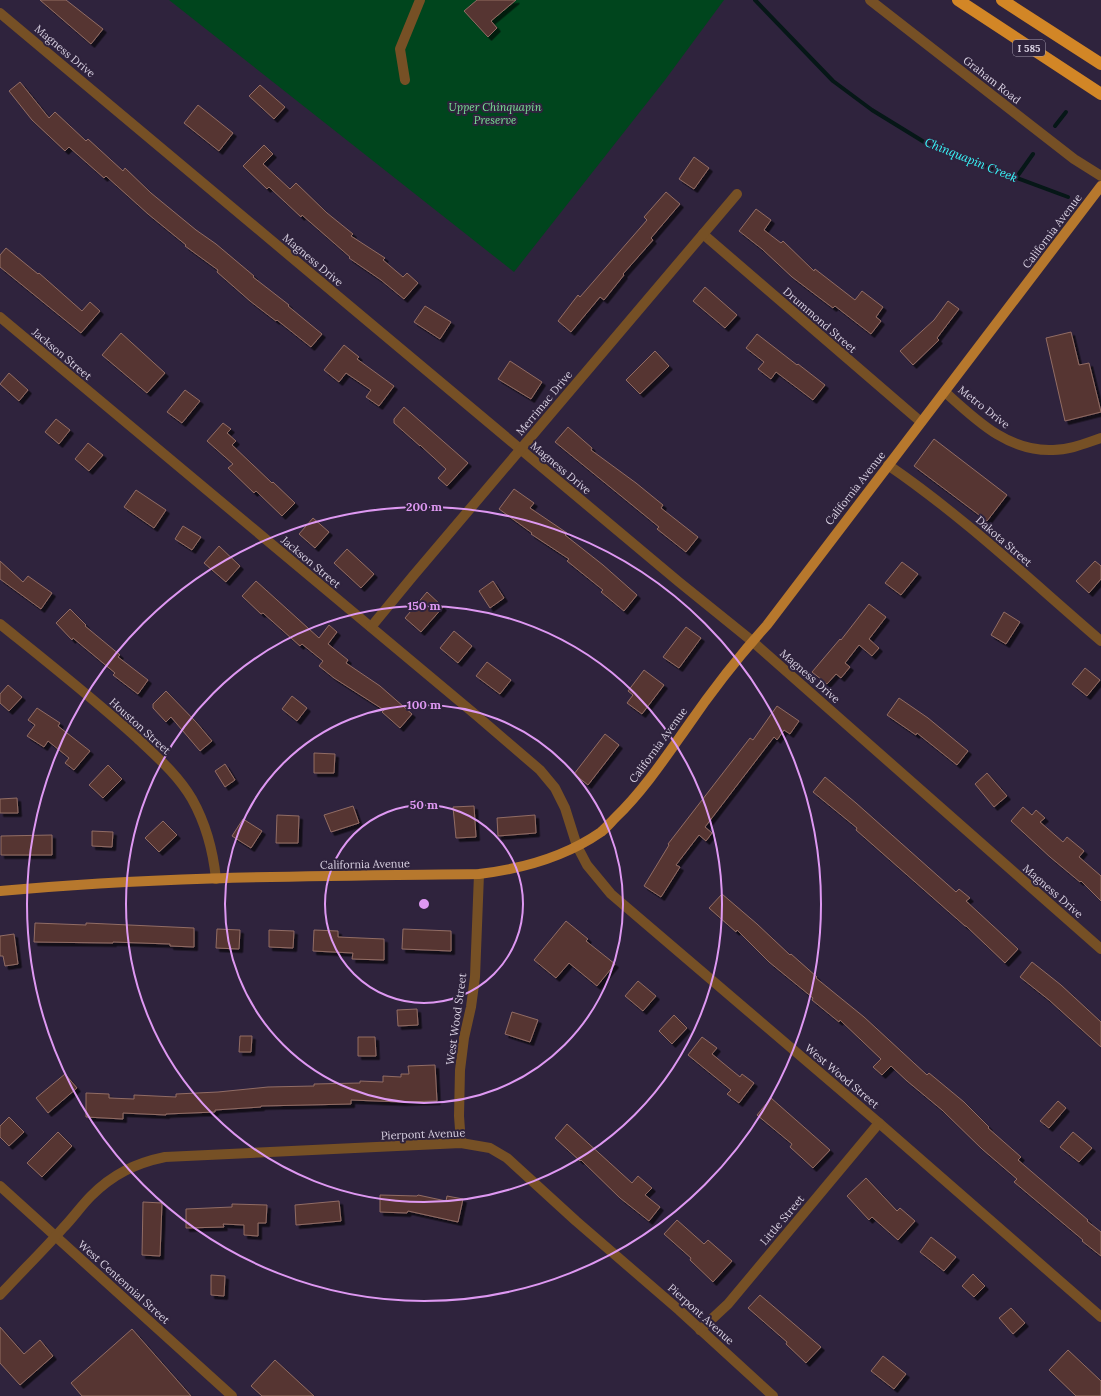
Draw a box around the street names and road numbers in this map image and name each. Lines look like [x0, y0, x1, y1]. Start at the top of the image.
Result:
street label: Magness Drive [32, 22, 98, 81]
road number: I 585 [1013, 40, 1045, 56]
street label: Graham Road [960, 53, 1024, 107]
street label: California Avenue [1019, 191, 1085, 271]
street label: Magness Drive [280, 231, 346, 290]
street label: Drummond Street [780, 284, 860, 356]
street label: Jackson Street [29, 324, 95, 384]
street label: Merrimac Drive [513, 368, 575, 438]
street label: Metro Drive [955, 382, 1013, 432]
street label: Magness Drive [528, 439, 594, 498]
street label: California Avenue [822, 448, 888, 528]
street label: Dakota Street [973, 513, 1036, 570]
street label: Jackson Street [278, 532, 344, 592]
street label: Magness Drive [777, 646, 843, 706]
street label: Houston Street [106, 695, 174, 758]
street label: California Avenue [626, 704, 690, 786]
street label: California Avenue [320, 856, 410, 872]
street label: Magness Drive [1020, 861, 1086, 921]
street label: West Wood Street [443, 971, 469, 1066]
street label: West Wood Street [802, 1041, 883, 1112]
street label: Pierpont Avenue [381, 1126, 466, 1142]
street label: Little Street [757, 1191, 808, 1248]
street label: West Centennial Street [75, 1237, 173, 1327]
street label: Pierpont Avenue [665, 1281, 737, 1348]

